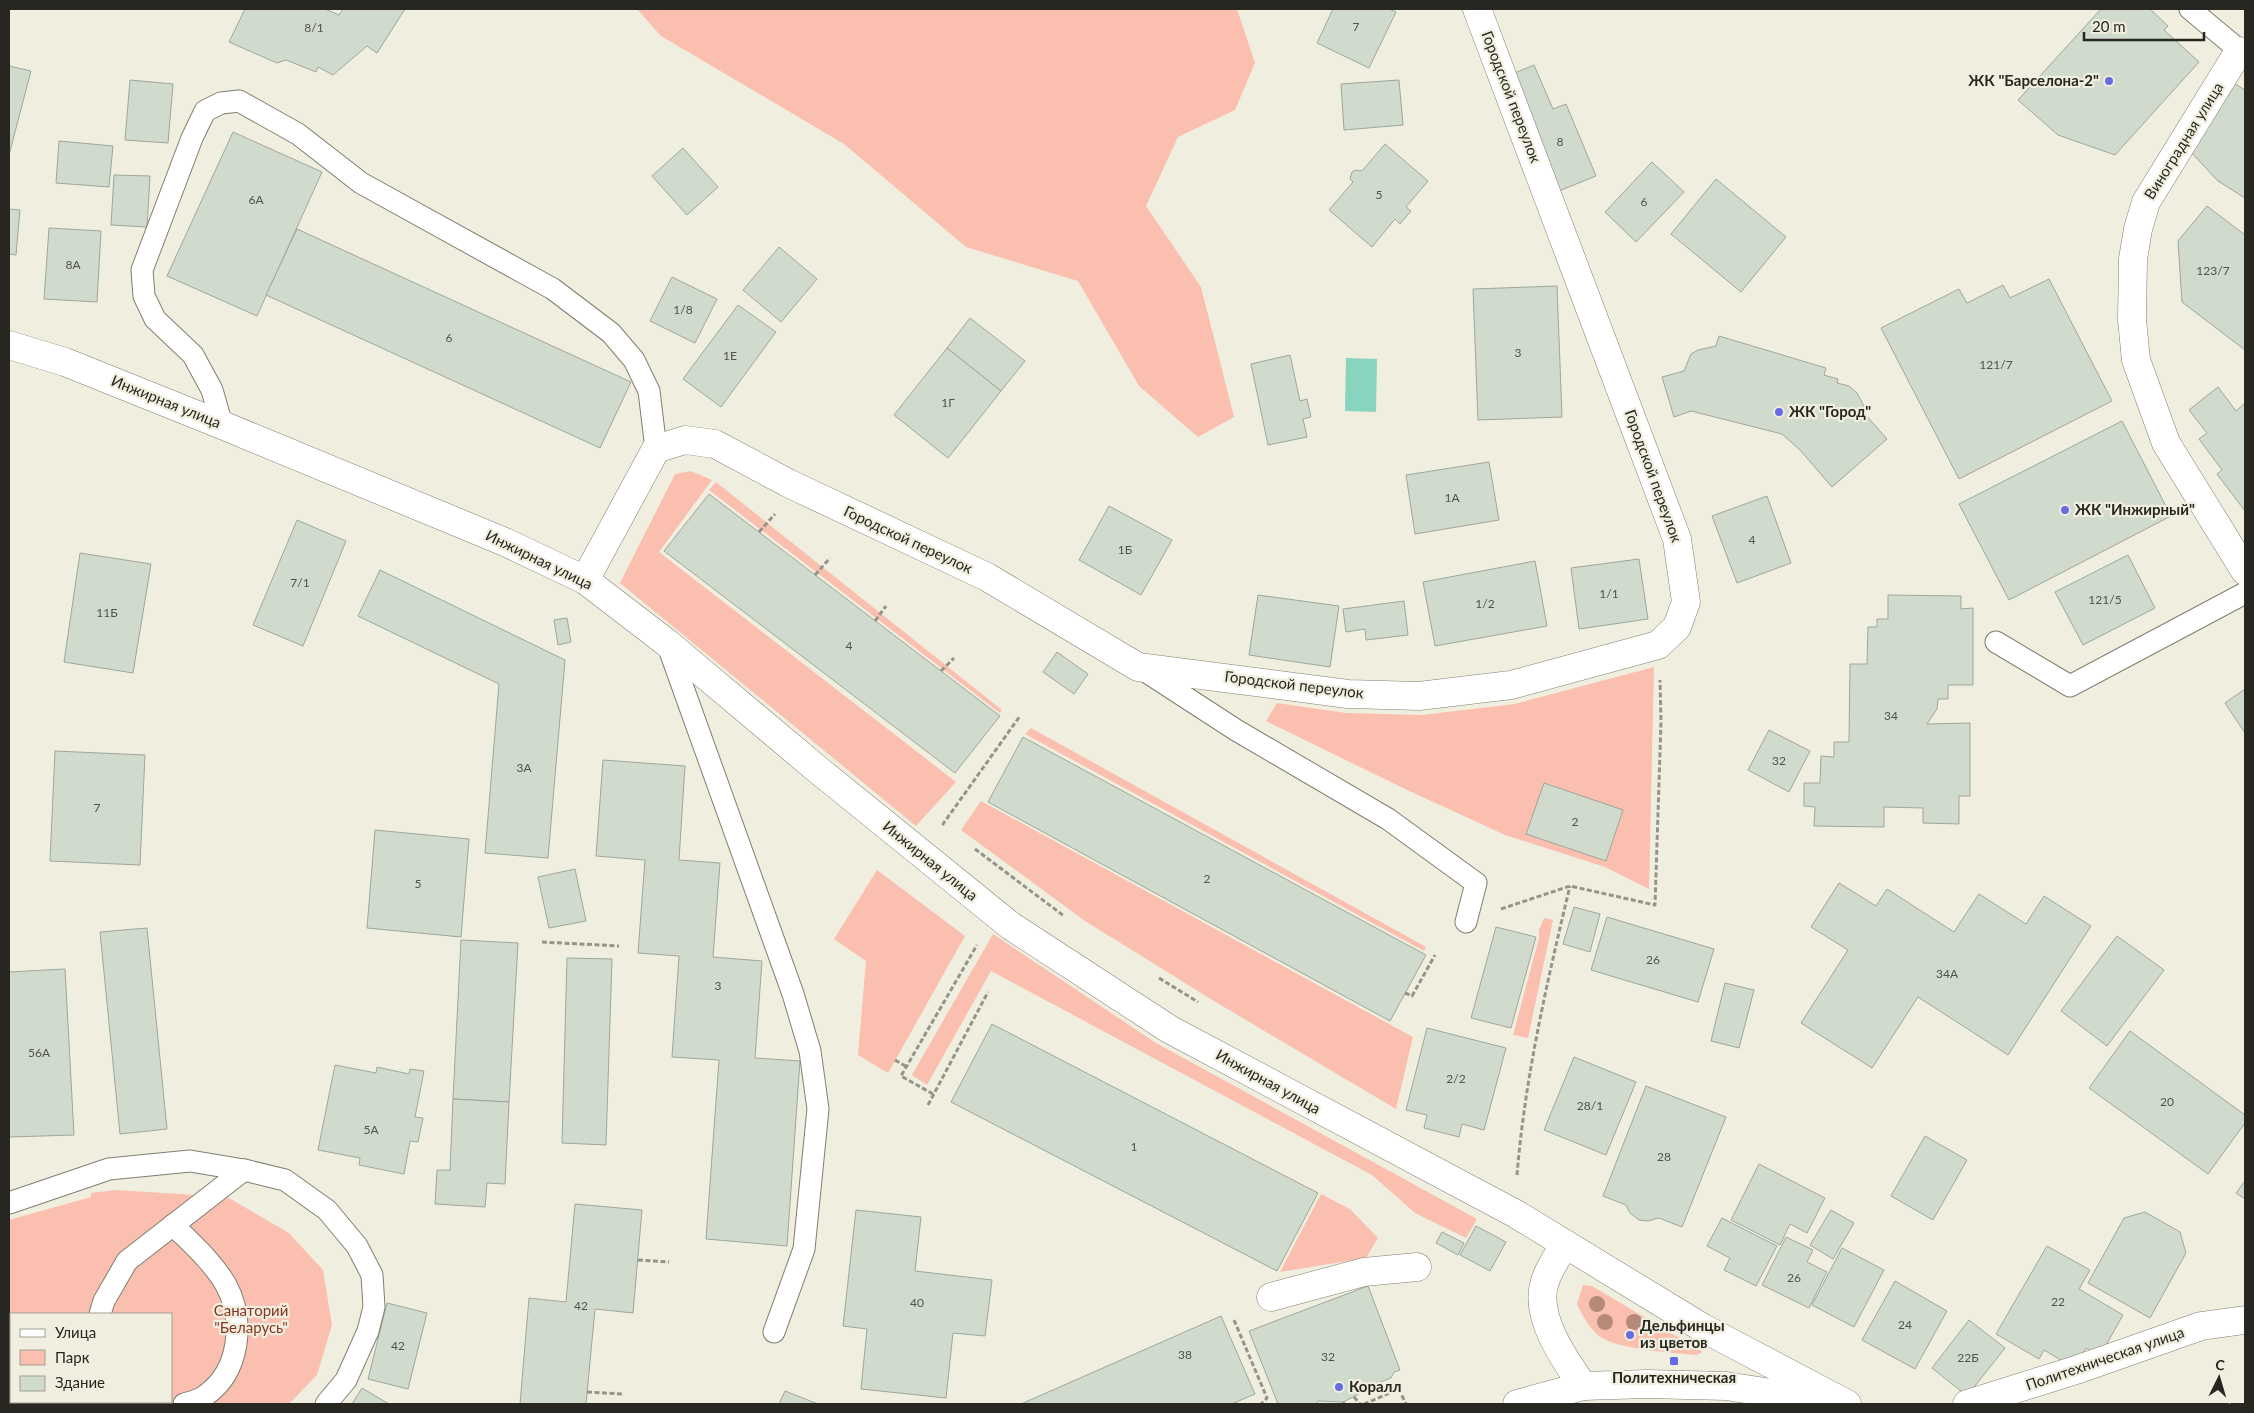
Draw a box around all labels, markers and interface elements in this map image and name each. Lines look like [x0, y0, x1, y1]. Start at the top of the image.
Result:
scale bar [2084, 10, 2204, 42]
text: 20 m [2092, 17, 2126, 35]
house number: 7 [1353, 19, 1360, 34]
house number: 8/1 [304, 20, 324, 35]
street label: Городской переулок [1478, 28, 1545, 165]
place label: ЖК "Барселона-2" [1968, 71, 2099, 89]
marker: ЖК "Барселона-2" [2103, 75, 2115, 87]
street label: Виноградная улица [2140, 79, 2226, 202]
house number: 8 [1557, 134, 1564, 149]
house number: 5 [1376, 187, 1383, 202]
house number: 6А [248, 192, 264, 207]
house number: 6 [1641, 194, 1648, 209]
house number: 8А [65, 257, 81, 272]
house number: 123/7 [2196, 263, 2230, 278]
house number: 1/8 [673, 302, 693, 317]
house number: 6 [446, 330, 453, 345]
house number: 3 [1515, 345, 1522, 360]
house number: 1Е [723, 348, 737, 363]
house number: 121/7 [1979, 357, 2013, 372]
street label: Инжирная улица [109, 371, 224, 431]
house number: 1Г [941, 395, 955, 410]
place label: ЖК "Город" [1789, 402, 1871, 420]
marker: ЖК "Город" [1773, 406, 1785, 418]
street label: Городской переулок [1622, 407, 1686, 545]
house number: 1А [1444, 490, 1460, 505]
place label: ЖК "Инжирный" [2075, 500, 2195, 518]
street label: Городской переулок [841, 501, 976, 577]
marker: ЖК "Инжирный" [2059, 504, 2071, 516]
street label: Инжирная улица [483, 525, 596, 593]
house number: 4 [1749, 532, 1756, 547]
house number: 1Б [1118, 542, 1132, 557]
house number: 7/1 [290, 575, 310, 590]
house number: 1/1 [1599, 586, 1619, 601]
house number: 121/5 [2088, 592, 2122, 607]
house number: 1/2 [1475, 596, 1495, 611]
house number: 11Б [96, 605, 118, 620]
house number: 4 [846, 638, 853, 653]
street label: Городской переулок [1224, 667, 1365, 701]
house number: 34 [1884, 708, 1898, 723]
house number: 32 [1772, 753, 1786, 768]
house number: 3А [516, 760, 532, 775]
house number: 7 [94, 800, 101, 815]
house number: 2 [1572, 814, 1579, 829]
street label: Инжирная улица [880, 816, 982, 904]
house number: 2 [1204, 871, 1211, 886]
house number: 5 [415, 876, 422, 891]
house number: 26 [1646, 952, 1660, 967]
house number: 34А [1936, 966, 1959, 981]
house number: 3 [715, 978, 722, 993]
house number: 56А [28, 1045, 51, 1060]
street label: Инжирная улица [1213, 1045, 1324, 1117]
house number: 2/2 [1446, 1071, 1466, 1086]
house number: 20 [2160, 1094, 2174, 1109]
house number: 28/1 [1577, 1098, 1603, 1113]
house number: 5А [363, 1122, 379, 1137]
house number: 1 [1131, 1139, 1138, 1154]
house number: 28 [1657, 1149, 1671, 1164]
house number: 26 [1787, 1270, 1801, 1285]
house number: 22 [2051, 1294, 2065, 1309]
house number: 40 [910, 1295, 924, 1310]
house number: 42 [574, 1298, 588, 1313]
park label: Санаторий "Беларусь" [214, 1301, 288, 1336]
legend [10, 1313, 172, 1403]
place label: Дельфинцы из цветов [1640, 1316, 1725, 1351]
house number: 24 [1898, 1317, 1912, 1332]
street label: Политехническая улица [2023, 1322, 2186, 1394]
text: Улица [55, 1323, 96, 1341]
marker: Дельфинцы из цветов [1624, 1329, 1636, 1341]
house number: 42 [391, 1338, 405, 1353]
house number: 38 [1178, 1347, 1192, 1362]
text: Парк [55, 1348, 90, 1366]
house number: 32 [1321, 1349, 1335, 1364]
house number: 22Б [1957, 1350, 1979, 1365]
north arrow [2194, 1353, 2244, 1403]
marker: Политехническая [1668, 1355, 1680, 1367]
text: С [2215, 1356, 2226, 1373]
place label: Политехническая [1612, 1368, 1736, 1386]
text: Здание [55, 1373, 105, 1391]
place label: Коралл [1349, 1377, 1402, 1395]
marker: Коралл [1333, 1381, 1345, 1393]

